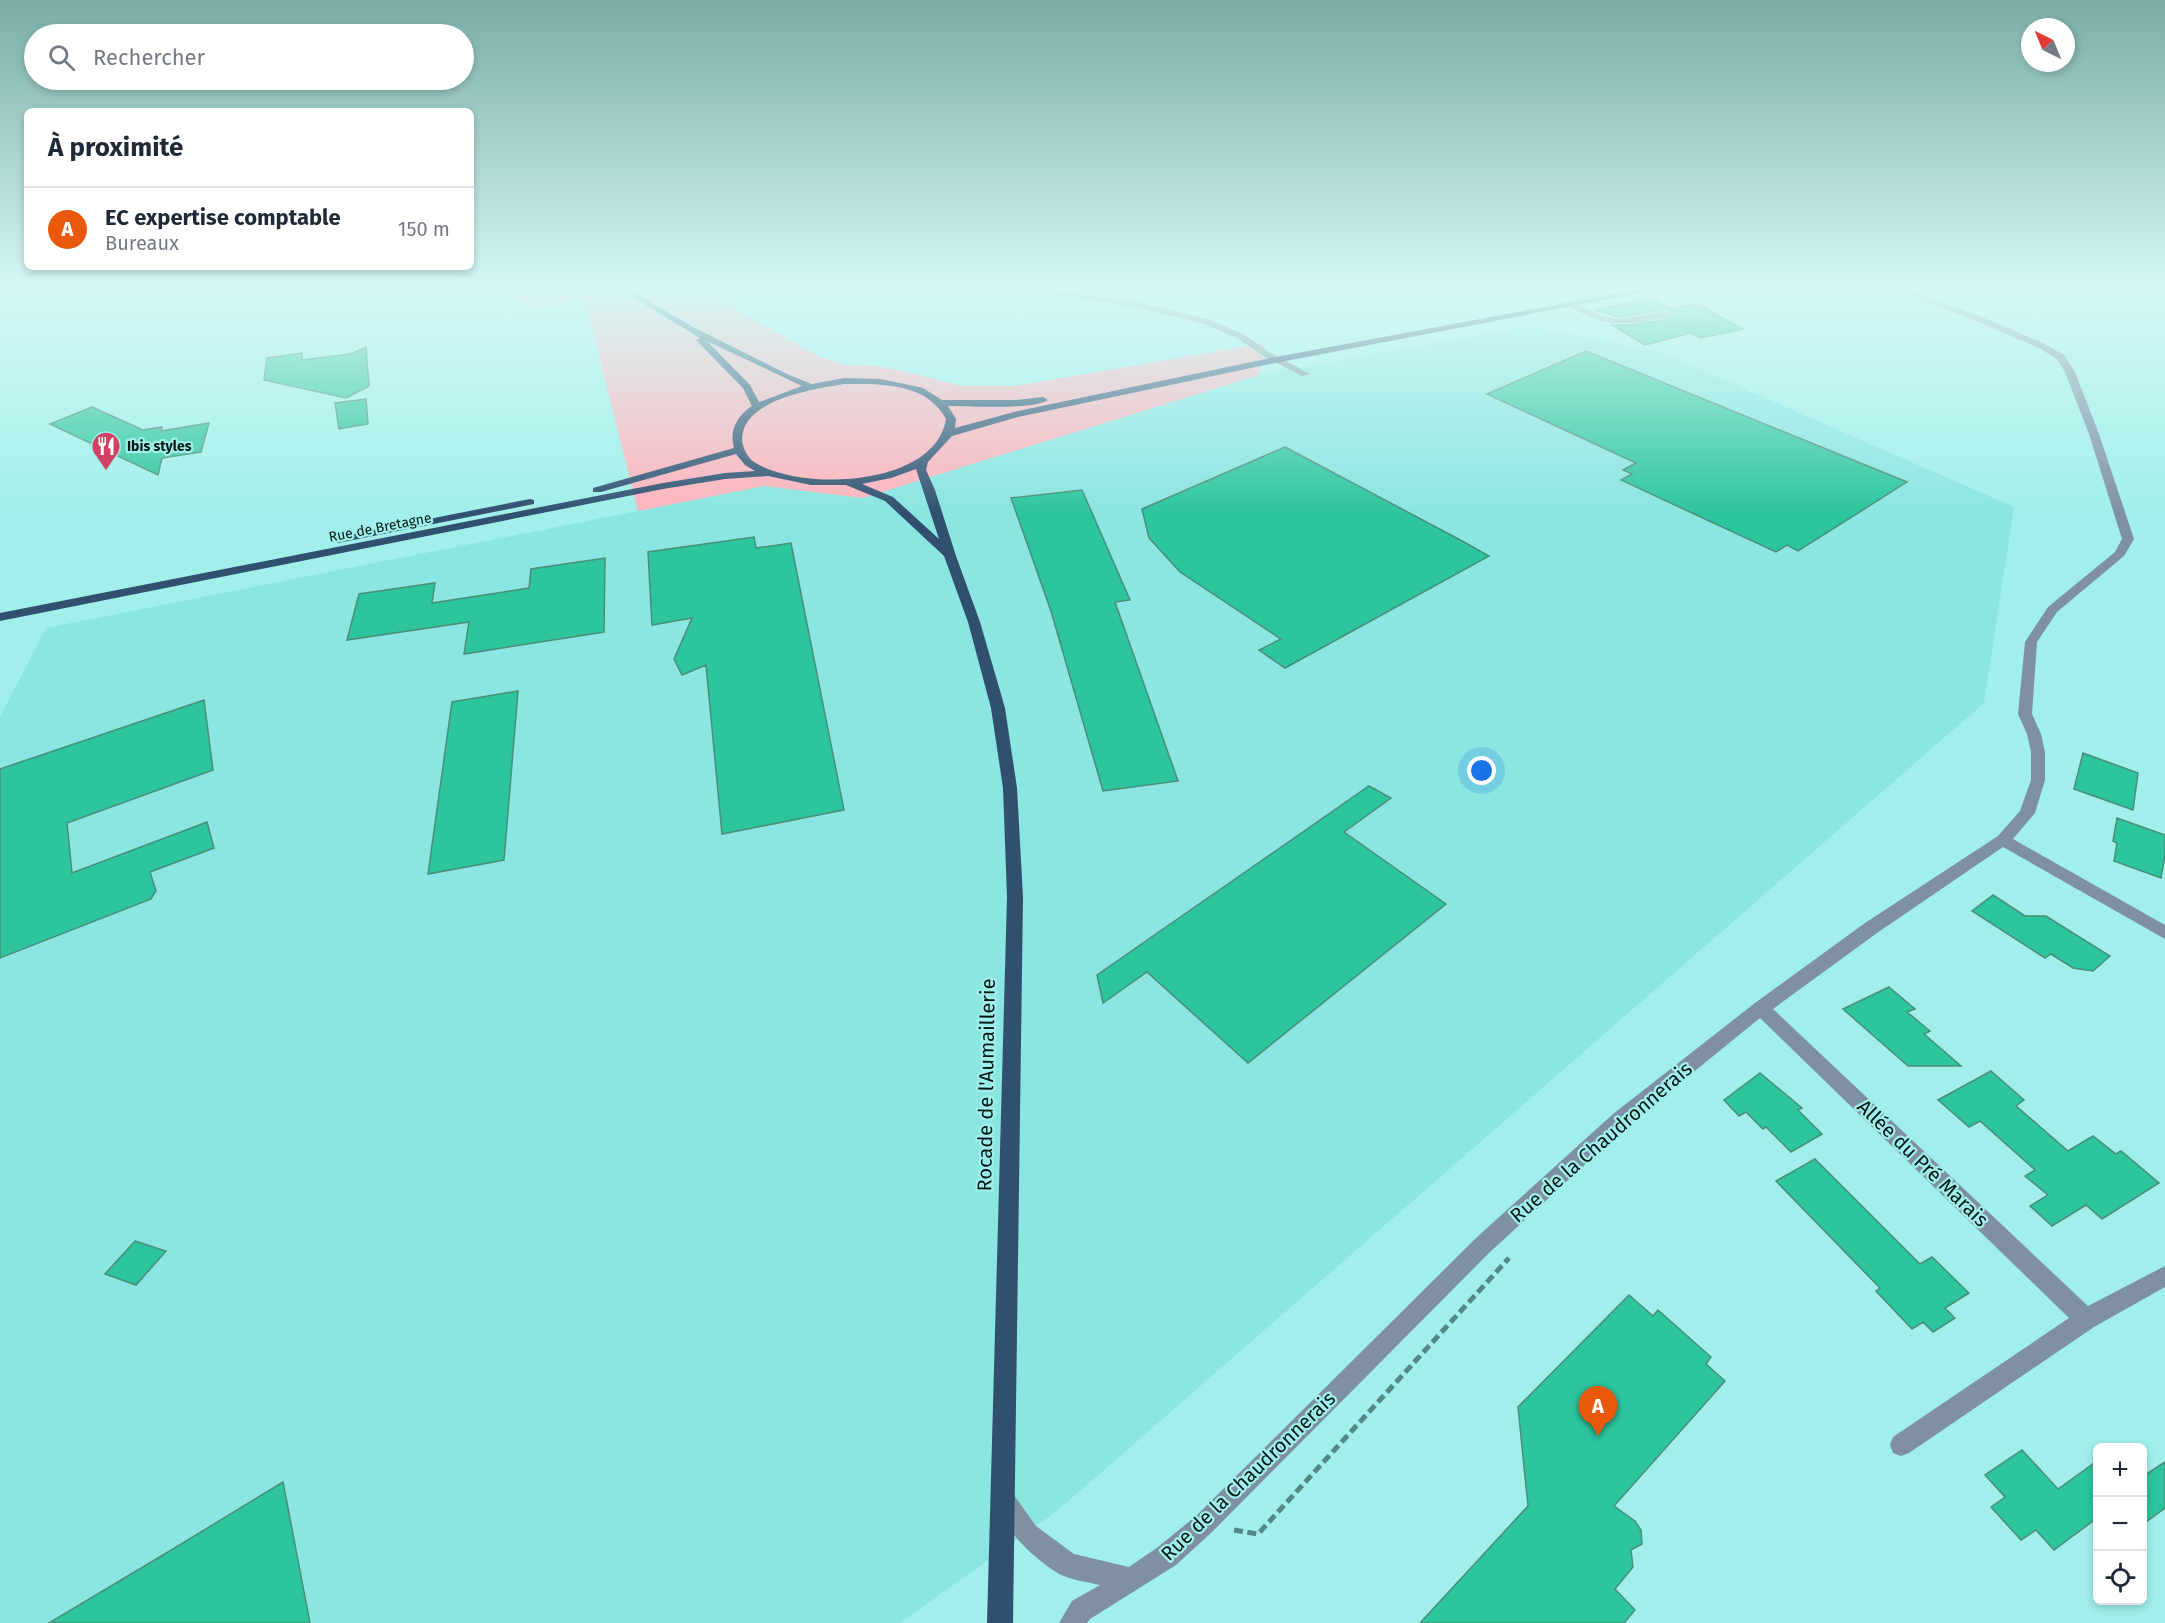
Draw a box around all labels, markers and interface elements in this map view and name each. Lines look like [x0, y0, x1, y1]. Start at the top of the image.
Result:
north arrow [2021, 18, 2075, 72]
search box [24, 24, 474, 90]
icon: search [45, 41, 78, 74]
text: Rechercher [93, 44, 205, 71]
text: À proximité [48, 132, 183, 163]
text: EC expertise comptable [105, 204, 341, 231]
text: A [62, 217, 73, 241]
text: 150 m [398, 217, 450, 241]
text: Bureaux [105, 231, 179, 255]
restaurant icon: Ibis styles [90, 430, 122, 472]
place label: Ibis styles [127, 438, 192, 455]
street label: Rue de Bretagne [327, 509, 433, 546]
your location [1467, 756, 1496, 785]
street label: Rocade de l'Aumaillerie [972, 978, 1000, 1192]
street label: Rue de la Chaudronnerais [1505, 1056, 1697, 1228]
street label: Allée du Pré Marais [1852, 1094, 1994, 1232]
street label: Rue de la Chaudronnerais [1156, 1386, 1340, 1566]
pin: A [1578, 1386, 1618, 1436]
map controls [2093, 1443, 2147, 1605]
button: + [2093, 1443, 2147, 1497]
button: − [2093, 1497, 2147, 1551]
button: locate [2093, 1551, 2147, 1605]

